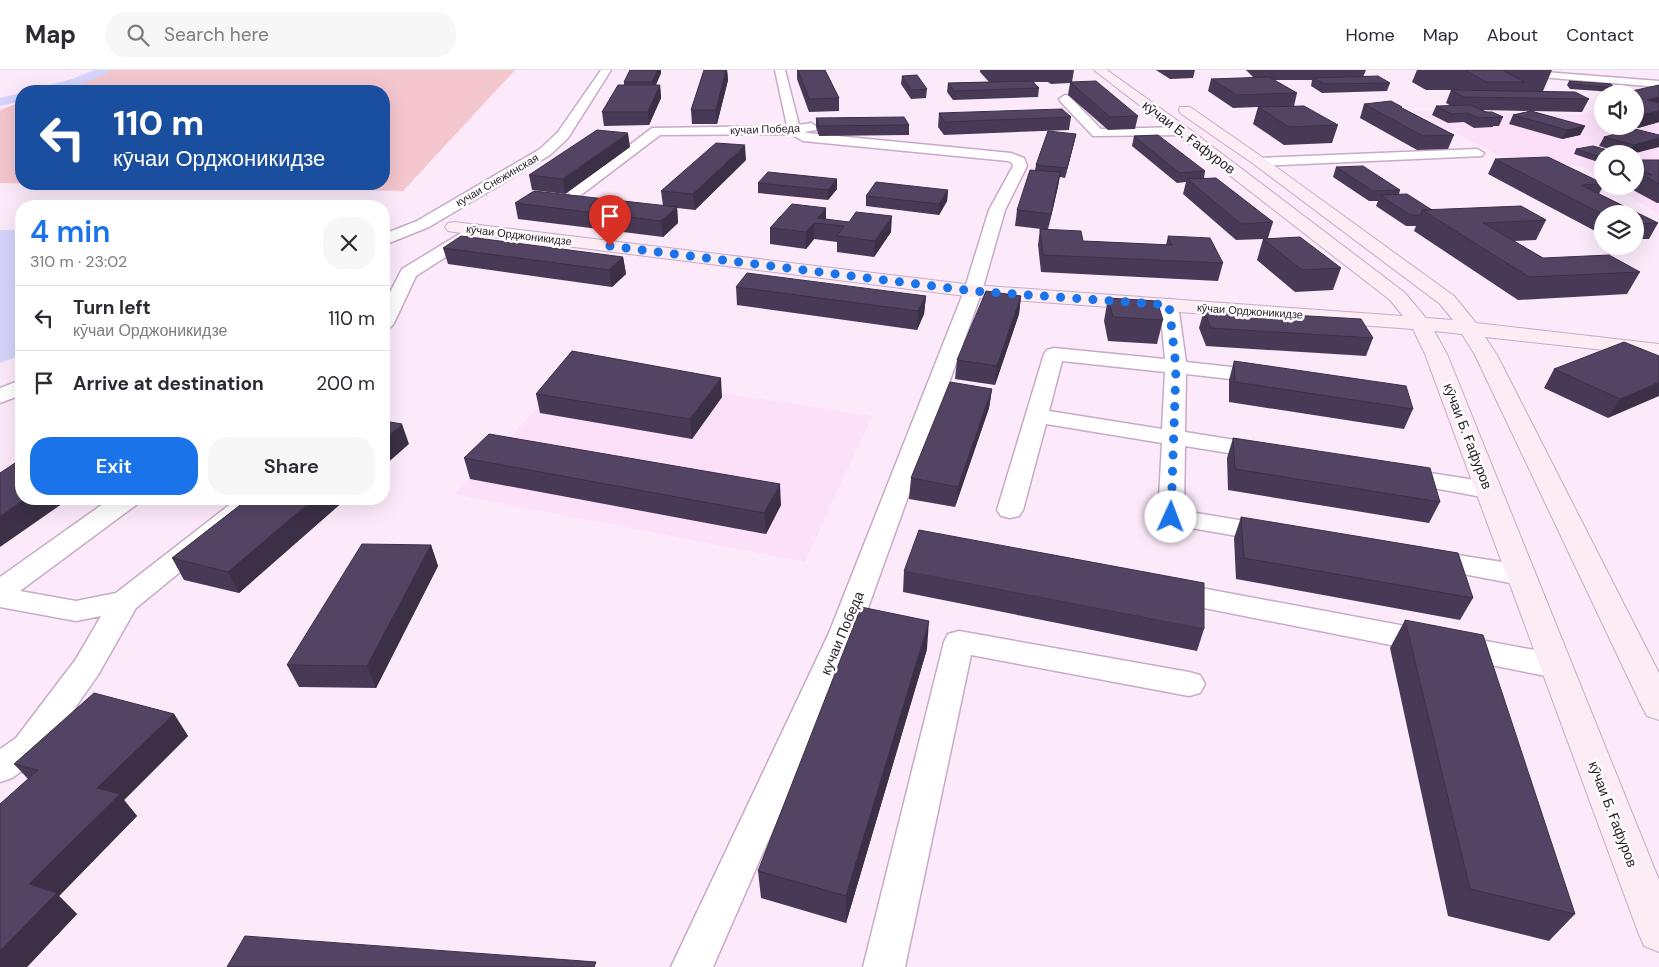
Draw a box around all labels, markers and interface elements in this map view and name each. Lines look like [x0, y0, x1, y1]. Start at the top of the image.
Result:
search box [106, 12, 456, 57]
text: Map [25, 19, 76, 50]
icon: search [124, 21, 152, 49]
text: Search here [164, 22, 269, 47]
text: Home [1345, 23, 1395, 47]
text: Map [1423, 23, 1459, 47]
text: About [1487, 23, 1538, 47]
text: Contact [1566, 23, 1634, 47]
map controls [1594, 85, 1644, 255]
button: sound [1594, 85, 1644, 135]
street label: кӯчаи Б. Ғафуров [1139, 96, 1239, 178]
text: 110 m [113, 100, 204, 146]
icon: left [30, 105, 95, 170]
street label: кучаи Победа [730, 121, 801, 137]
text: кӯчаи Орджоникидзе [113, 144, 325, 173]
button: search [1594, 145, 1644, 195]
street label: кучаи Снежинская [453, 151, 541, 209]
pin [589, 195, 631, 246]
icon: arrive [596, 202, 624, 230]
button: layers [1594, 205, 1644, 255]
text: 4 min [30, 212, 110, 251]
button: close [323, 217, 375, 269]
street label: кӯчаи Орджоникидзе [465, 222, 573, 248]
text: 310 m · 23:02 [30, 251, 127, 272]
text: Turn left [73, 295, 151, 320]
street label: кӯчаи Орджоникидзе [1197, 300, 1303, 322]
icon: left [30, 304, 58, 332]
text: 110 m [328, 306, 375, 331]
text: кӯчаи Орджоникидзе [73, 320, 227, 341]
icon: arrive [30, 369, 58, 397]
text: Arrive at destination [73, 371, 264, 396]
text: 200 m [316, 371, 375, 396]
street label: кӯчаи Б. Ғафуров [1440, 380, 1496, 492]
button: Exit [30, 437, 198, 495]
button: Share [208, 437, 375, 495]
position arrow [1144, 490, 1196, 542]
street label: кучаи Победа [816, 588, 868, 678]
street label: кӯчаи Б. Ғафуров [1585, 758, 1641, 870]

